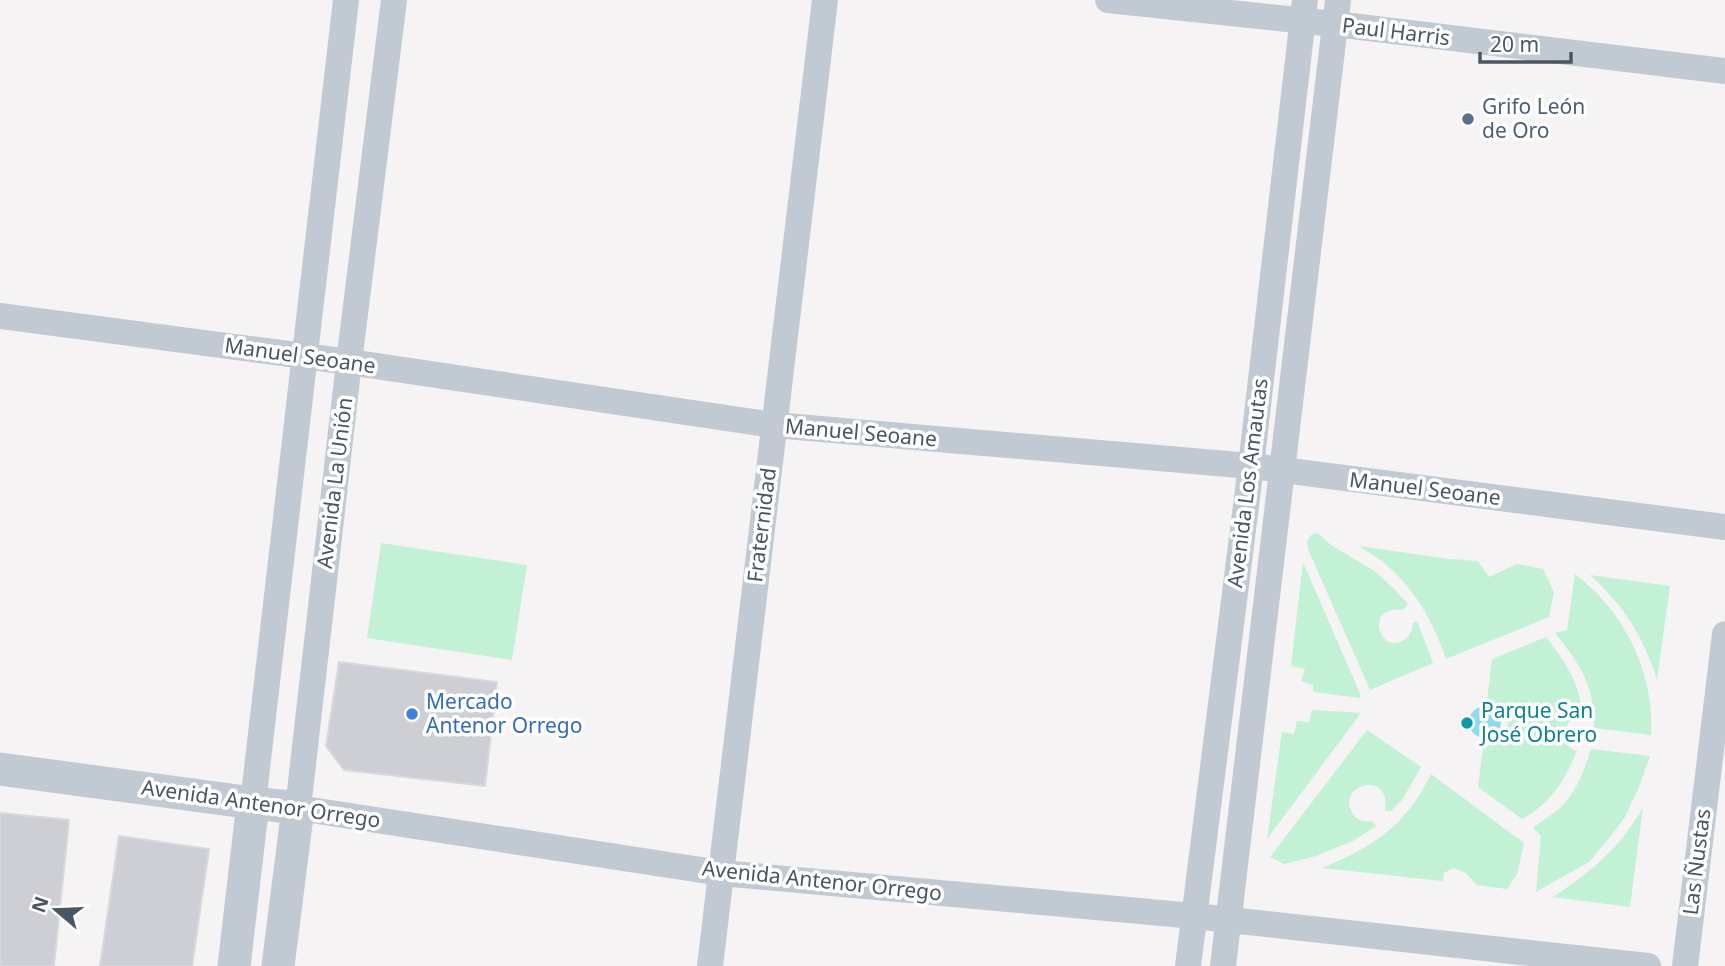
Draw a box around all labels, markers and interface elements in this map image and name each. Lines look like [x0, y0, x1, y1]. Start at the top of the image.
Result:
street label: Paul Harris [1341, 10, 1452, 52]
scale bar [1480, 21, 1571, 65]
text: 20 m [1490, 30, 1539, 58]
place label: Grifo León de Oro [1482, 92, 1585, 144]
marker: Grifo León de Oro [1460, 111, 1476, 127]
street label: Manuel Seoane [223, 331, 377, 379]
street label: Avenida Los Amautas [1220, 376, 1274, 589]
street label: Avenida La Unión [310, 396, 358, 570]
street label: Manuel Seoane [784, 411, 938, 453]
street label: Manuel Seoane [1348, 465, 1502, 511]
street label: Fraternidad [740, 466, 782, 584]
place label: Mercado Antenor Orrego [426, 687, 582, 739]
place label: Parque San José Obrero [1479, 696, 1597, 748]
marker: Mercado Antenor Orrego [404, 706, 420, 722]
marker: Parque San José Obrero [1459, 715, 1475, 731]
street label: Avenida Antenor Orrego [140, 772, 382, 834]
street label: Las Ñustas [1676, 807, 1716, 917]
street label: Avenida Antenor Orrego [701, 853, 943, 907]
north arrow [21, 875, 91, 945]
text: N [25, 893, 55, 916]

